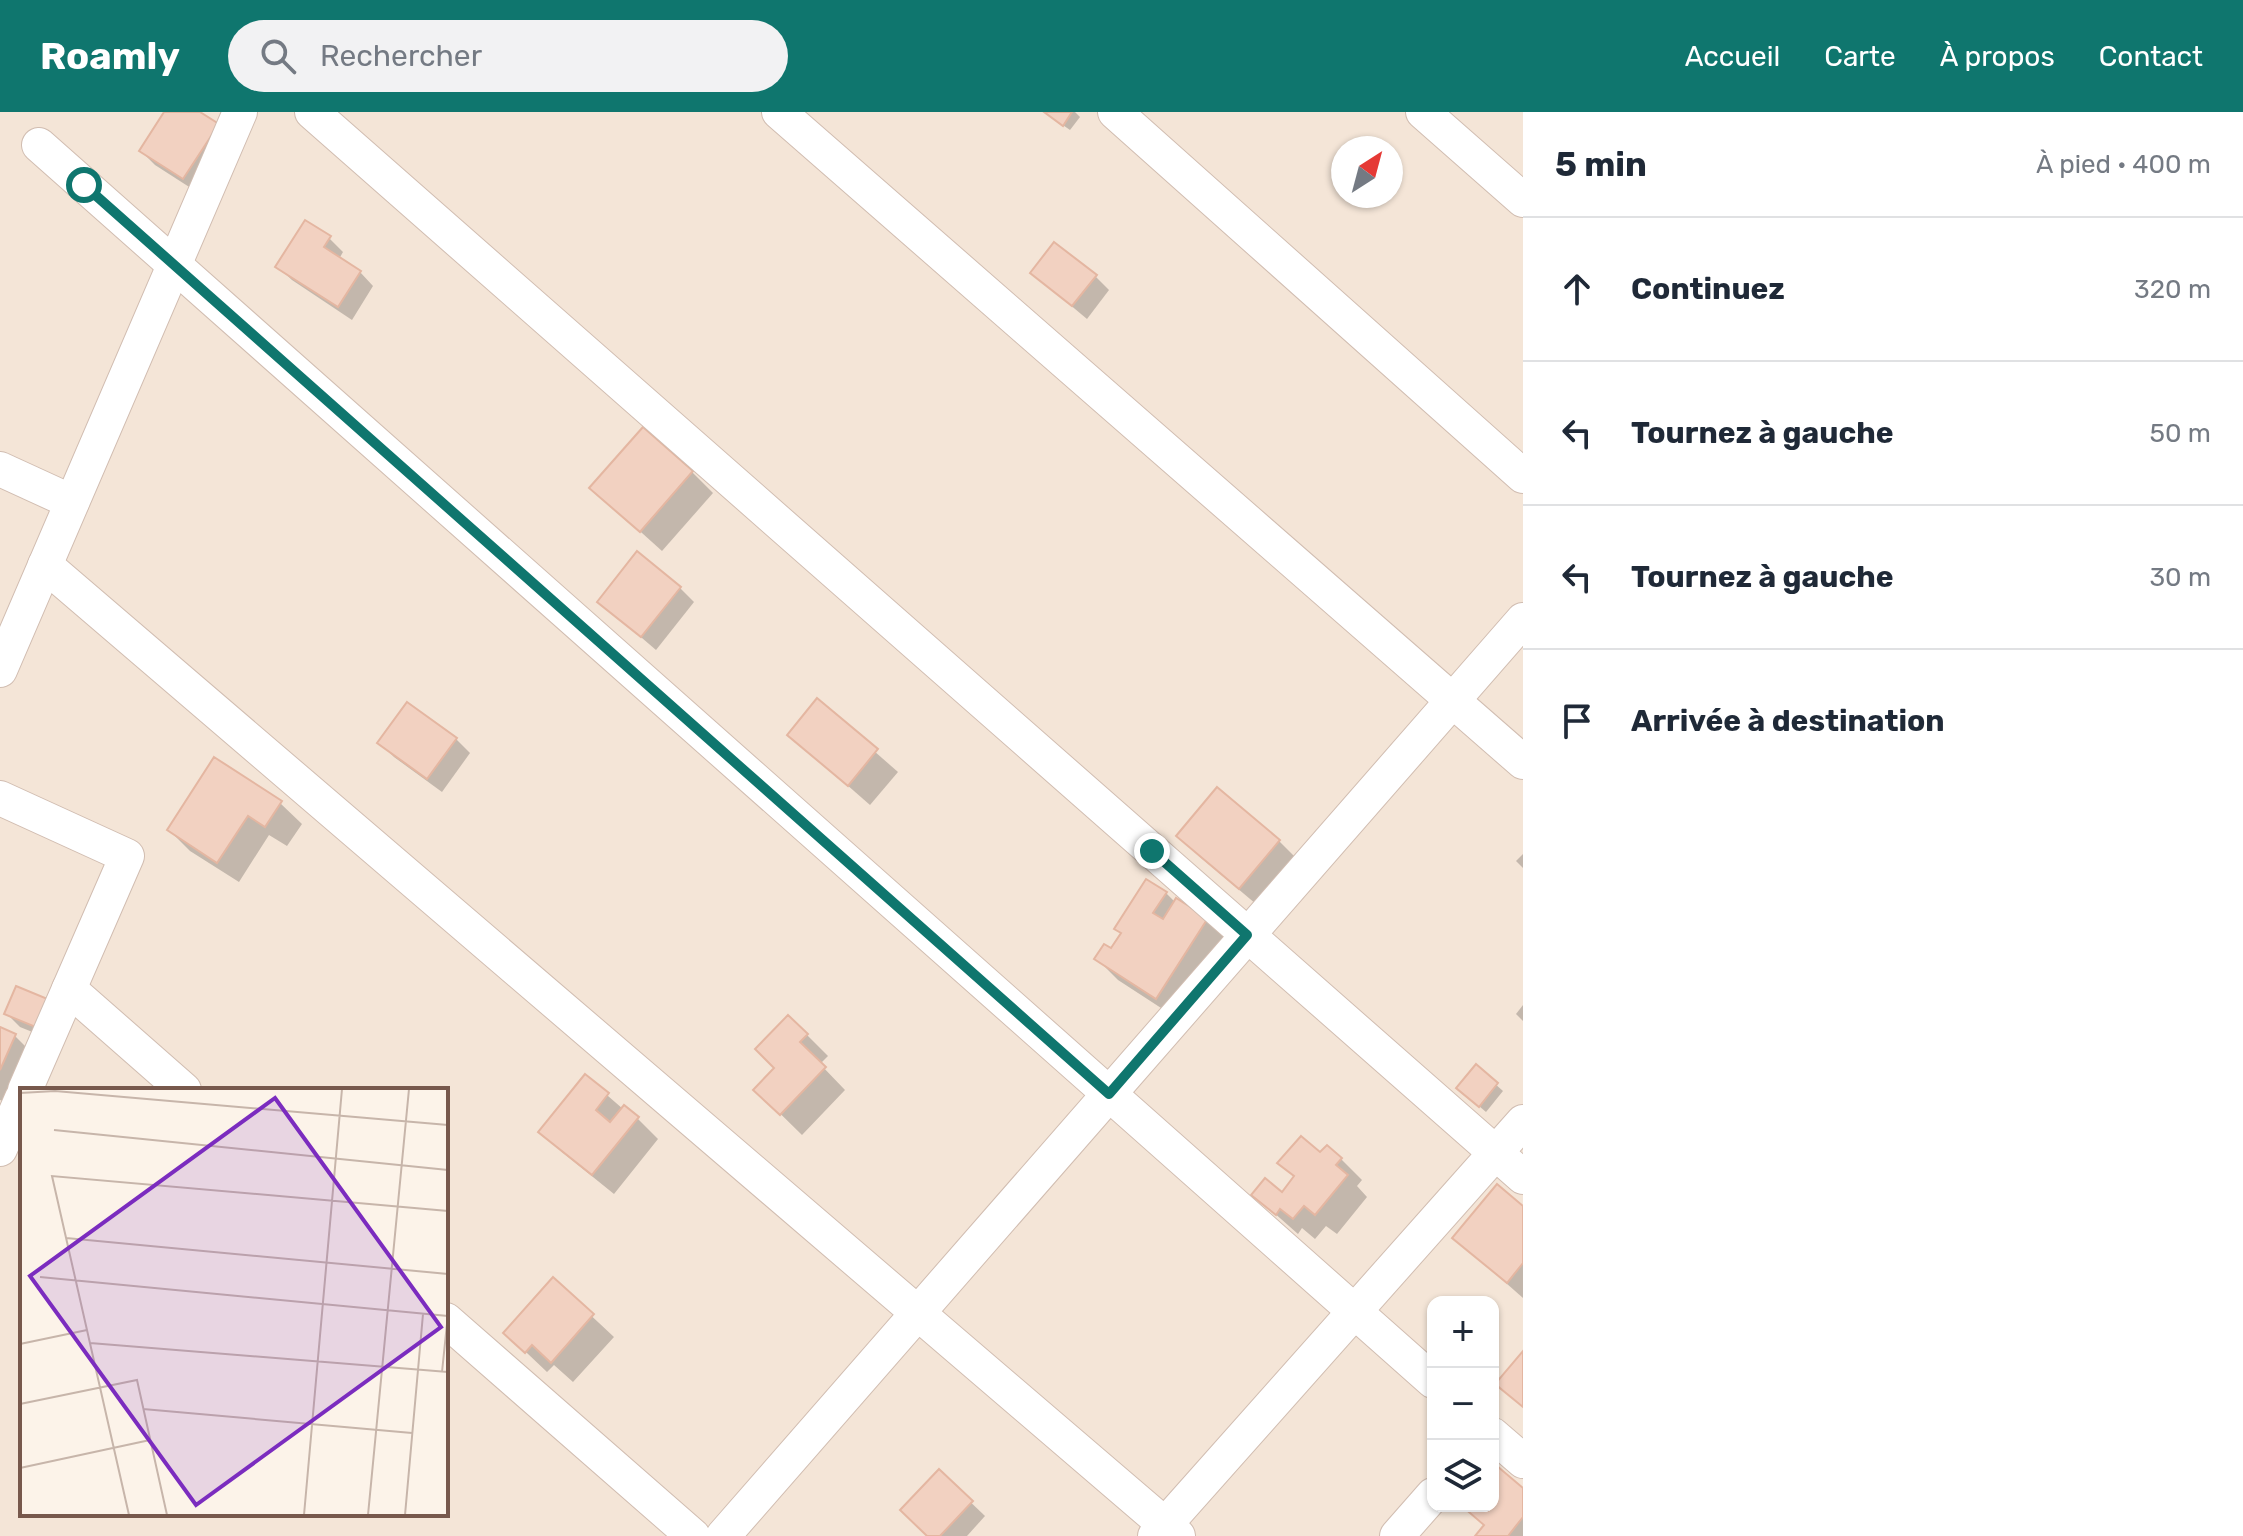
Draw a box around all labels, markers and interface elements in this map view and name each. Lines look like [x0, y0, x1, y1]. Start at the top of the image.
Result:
search box [228, 20, 788, 92]
text: Roamly [40, 33, 180, 79]
icon: search [256, 34, 300, 78]
text: Rechercher [320, 38, 482, 74]
text: Accueil [1685, 40, 1780, 73]
text: Carte [1824, 40, 1896, 73]
text: À propos [1940, 40, 2055, 73]
text: Contact [2099, 40, 2203, 73]
north arrow [1331, 136, 1403, 208]
text: 5 min [1555, 144, 1647, 185]
text: À pied · 400 m [2036, 149, 2211, 180]
route start [66, 167, 102, 203]
icon: ahead [1555, 267, 1599, 311]
text: Continuez [1631, 271, 1785, 307]
text: 320 m [2134, 274, 2211, 305]
icon: left [1555, 411, 1599, 455]
text: Tournez à gauche [1631, 415, 1894, 451]
text: 50 m [2150, 418, 2211, 449]
icon: left [1555, 555, 1599, 599]
text: Tournez à gauche [1631, 559, 1894, 595]
text: 30 m [2149, 562, 2211, 593]
icon: arrive [1555, 699, 1599, 743]
text: Arrivée à destination [1631, 703, 1945, 739]
route end [1134, 833, 1170, 869]
inset map [20, 1088, 448, 1516]
map controls [1427, 1296, 1499, 1512]
button: + [1427, 1296, 1499, 1368]
button: − [1427, 1368, 1499, 1440]
button: layers [1427, 1440, 1499, 1512]

